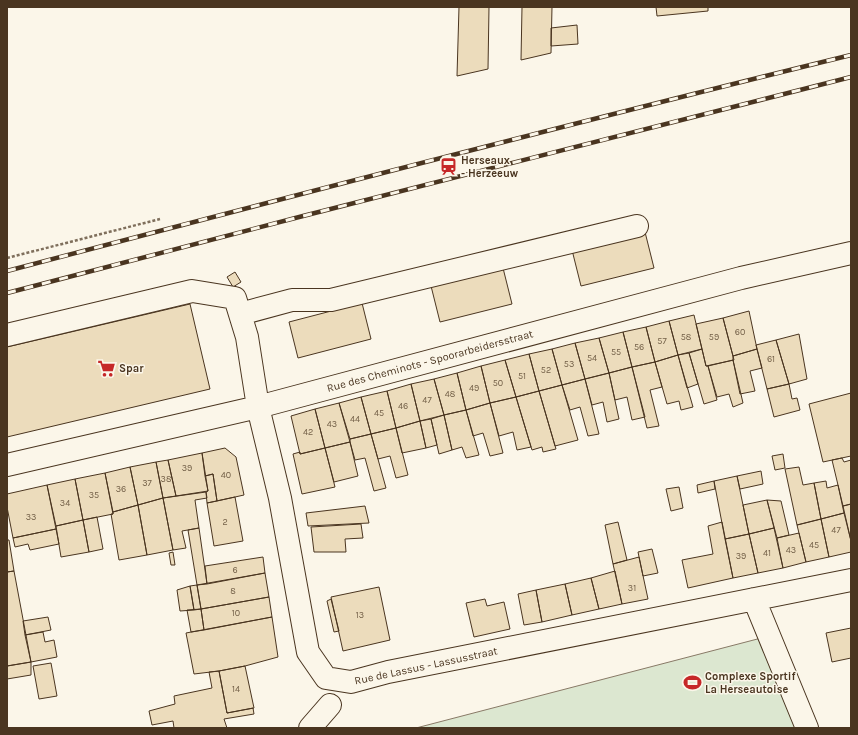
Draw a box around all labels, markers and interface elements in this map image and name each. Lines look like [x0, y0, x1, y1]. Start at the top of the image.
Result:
place label: Herseaux - Herzeeuw [461, 154, 519, 180]
station icon: Herseaux - Herzeeuw [438, 156, 458, 176]
street label: Rue des Cheminots - Spoorarbeidersstraat [325, 327, 535, 395]
house number: 60 [735, 327, 745, 337]
house number: 58 [681, 332, 692, 342]
house number: 59 [709, 332, 719, 342]
house number: 57 [657, 336, 667, 346]
house number: 56 [634, 342, 644, 352]
house number: 55 [611, 347, 621, 357]
house number: 54 [587, 353, 597, 363]
house number: 61 [767, 354, 775, 364]
supermarket icon: Spar [96, 358, 116, 378]
house number: 53 [564, 359, 574, 369]
place label: Spar [119, 362, 144, 375]
house number: 52 [541, 365, 551, 375]
house number: 51 [518, 371, 526, 381]
house number: 50 [493, 378, 503, 388]
house number: 49 [469, 383, 479, 393]
house number: 48 [445, 389, 456, 399]
house number: 47 [422, 395, 432, 405]
house number: 46 [398, 401, 408, 411]
house number: 45 [374, 408, 384, 418]
house number: 44 [350, 414, 360, 424]
house number: 43 [327, 419, 337, 429]
house number: 42 [303, 427, 313, 437]
house number: 39 [182, 463, 192, 473]
house number: 40 [221, 470, 231, 480]
house number: 38 [161, 474, 172, 484]
house number: 37 [142, 478, 153, 488]
house number: 36 [116, 484, 126, 494]
house number: 35 [89, 490, 99, 500]
house number: 34 [60, 498, 70, 508]
house number: 33 [26, 512, 36, 522]
house number: 2 [222, 517, 228, 527]
house number: 47 [831, 525, 841, 535]
house number: 45 [809, 540, 819, 550]
house number: 43 [786, 545, 796, 555]
house number: 41 [763, 548, 771, 558]
house number: 39 [736, 551, 746, 561]
house number: 6 [232, 565, 238, 575]
house number: 31 [628, 583, 636, 593]
house number: 8 [230, 586, 236, 596]
house number: 10 [232, 608, 240, 618]
house number: 13 [356, 610, 364, 620]
street label: Rue de Lassus - Lassusstraat [353, 644, 499, 688]
place label: Complexe Sportif La Herseautoise [705, 670, 796, 696]
sports icon: Complexe Sportif La Herseautoise [682, 672, 702, 692]
house number: 14 [232, 684, 240, 694]

